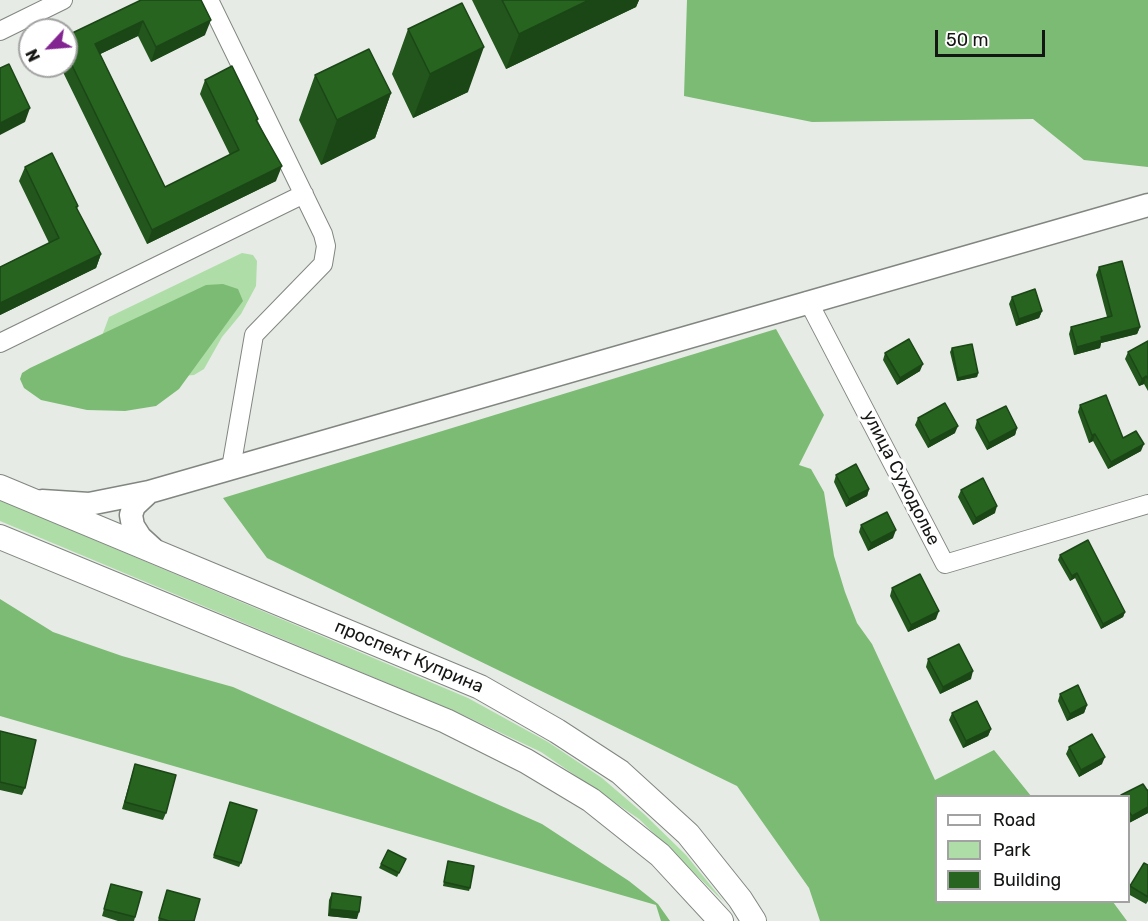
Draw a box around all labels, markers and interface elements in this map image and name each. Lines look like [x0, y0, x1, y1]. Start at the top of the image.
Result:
north arrow [18, 18, 78, 78]
scale bar [938, 18, 1048, 56]
text: 50 m [946, 29, 989, 51]
text: N [22, 46, 44, 65]
street label: улица Суходолье [858, 407, 944, 549]
street label: проспект Куприна [331, 616, 487, 698]
legend [935, 795, 1130, 903]
text: Road [993, 809, 1036, 831]
text: Park [993, 839, 1030, 861]
text: Building [993, 869, 1061, 891]

